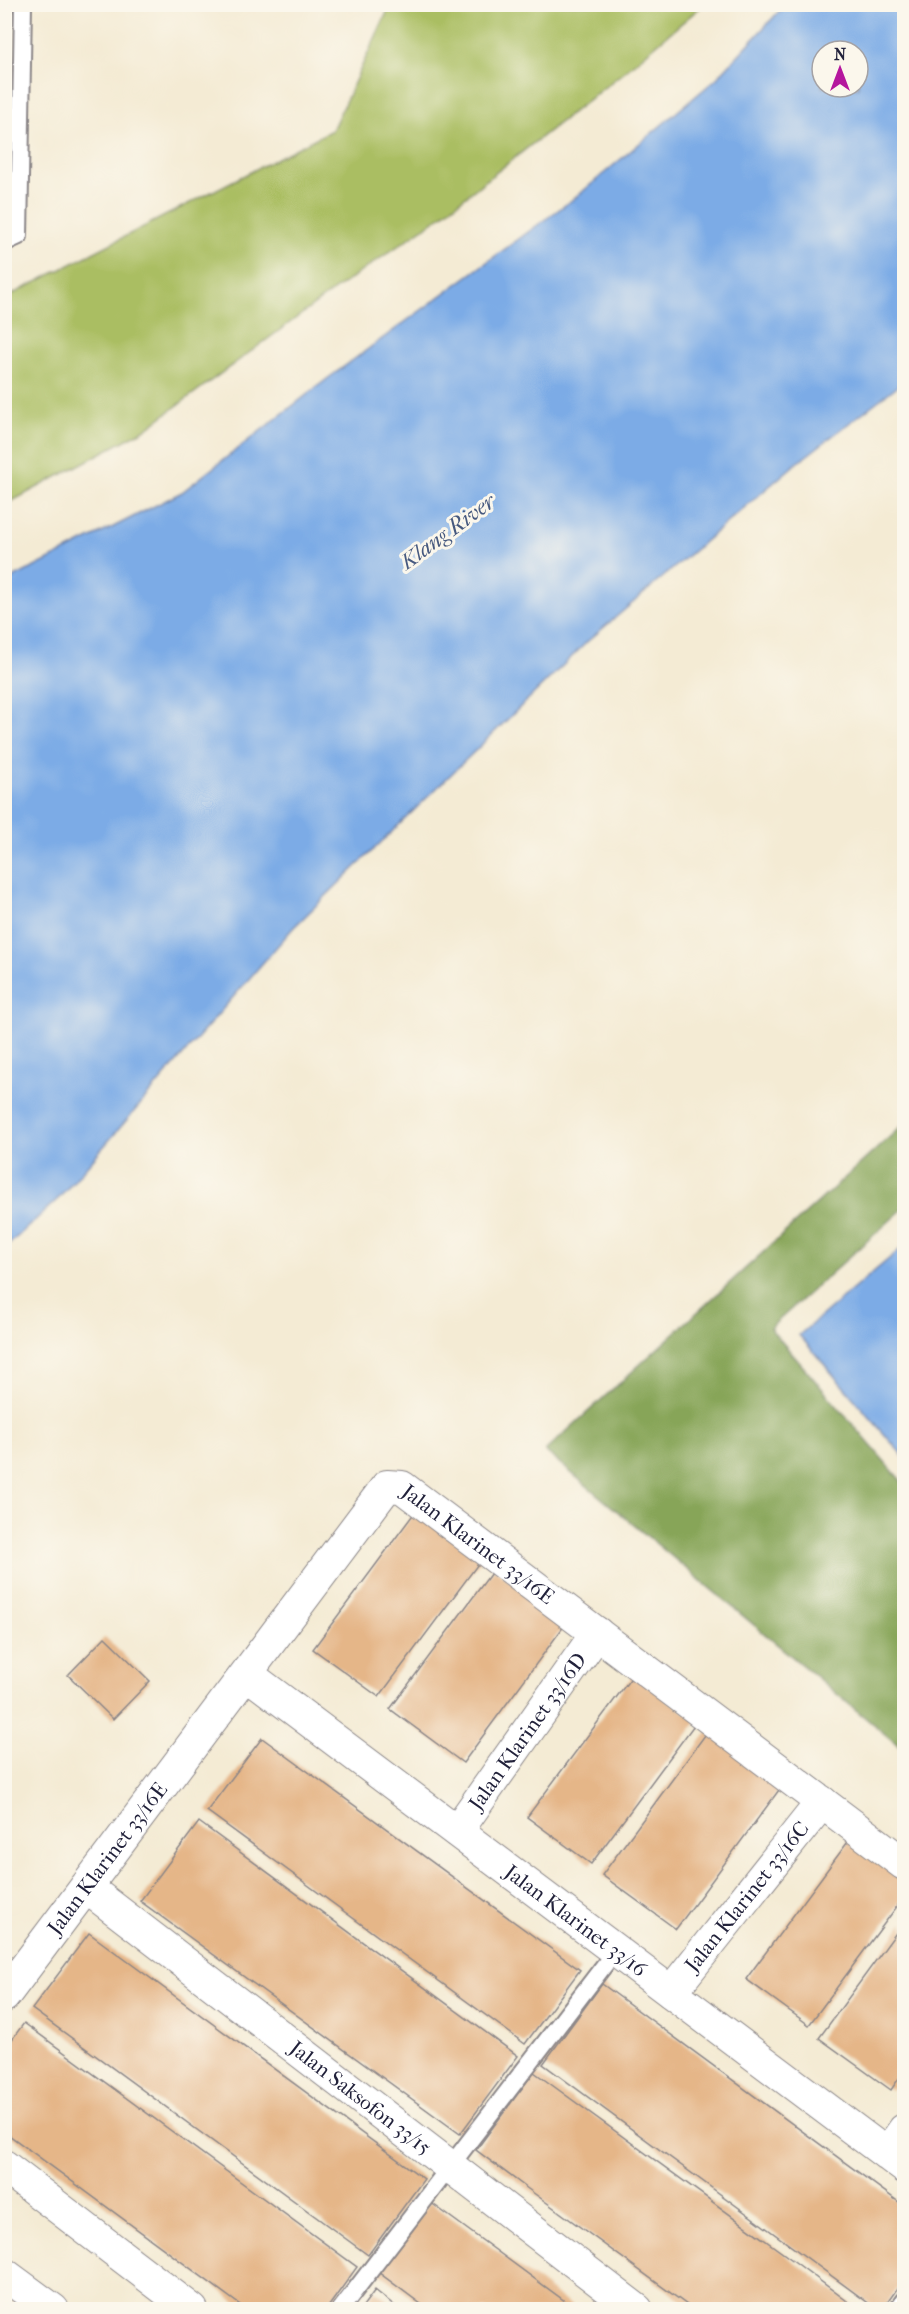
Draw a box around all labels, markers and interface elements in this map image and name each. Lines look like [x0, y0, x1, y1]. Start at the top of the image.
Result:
north arrow [810, 39, 870, 99]
text: N [834, 45, 847, 64]
water label: Klang River [393, 487, 502, 576]
street label: Jalan Klarinet 33/16E [396, 1478, 559, 1609]
street label: Jalan Klarinet 33/16D [462, 1648, 591, 1816]
street label: Jalan Klarinet 33/16E [41, 1778, 172, 1941]
street label: Jalan Klarinet 33/16C [679, 1817, 814, 1978]
street label: Jalan Klarinet 33/16 [499, 1859, 652, 1982]
street label: Jalan Saksofon 33/15 [283, 2035, 436, 2159]

